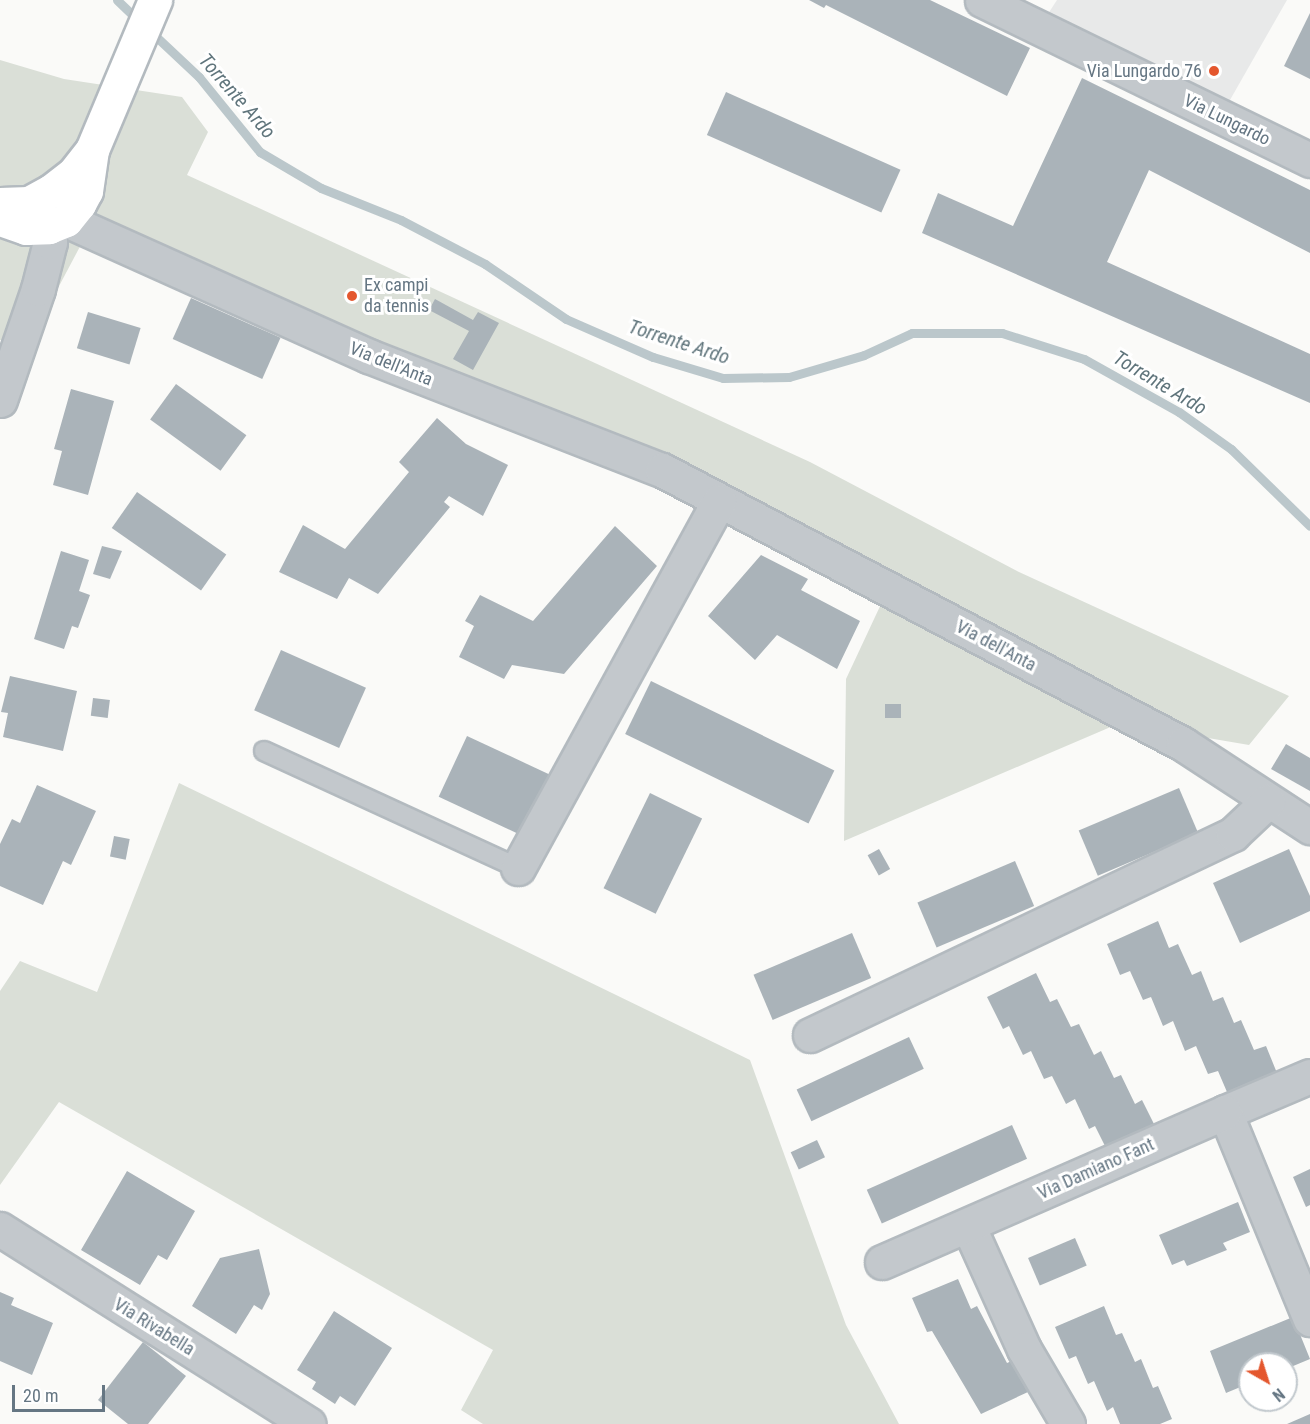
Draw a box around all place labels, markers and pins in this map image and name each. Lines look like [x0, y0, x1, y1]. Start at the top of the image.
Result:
place label: Via Lungardo 76 [1087, 60, 1202, 82]
marker: Via Lungardo 76 [1207, 64, 1221, 78]
place label: Ex campi da tennis [364, 275, 429, 318]
marker: Ex campi da tennis [345, 289, 359, 303]

